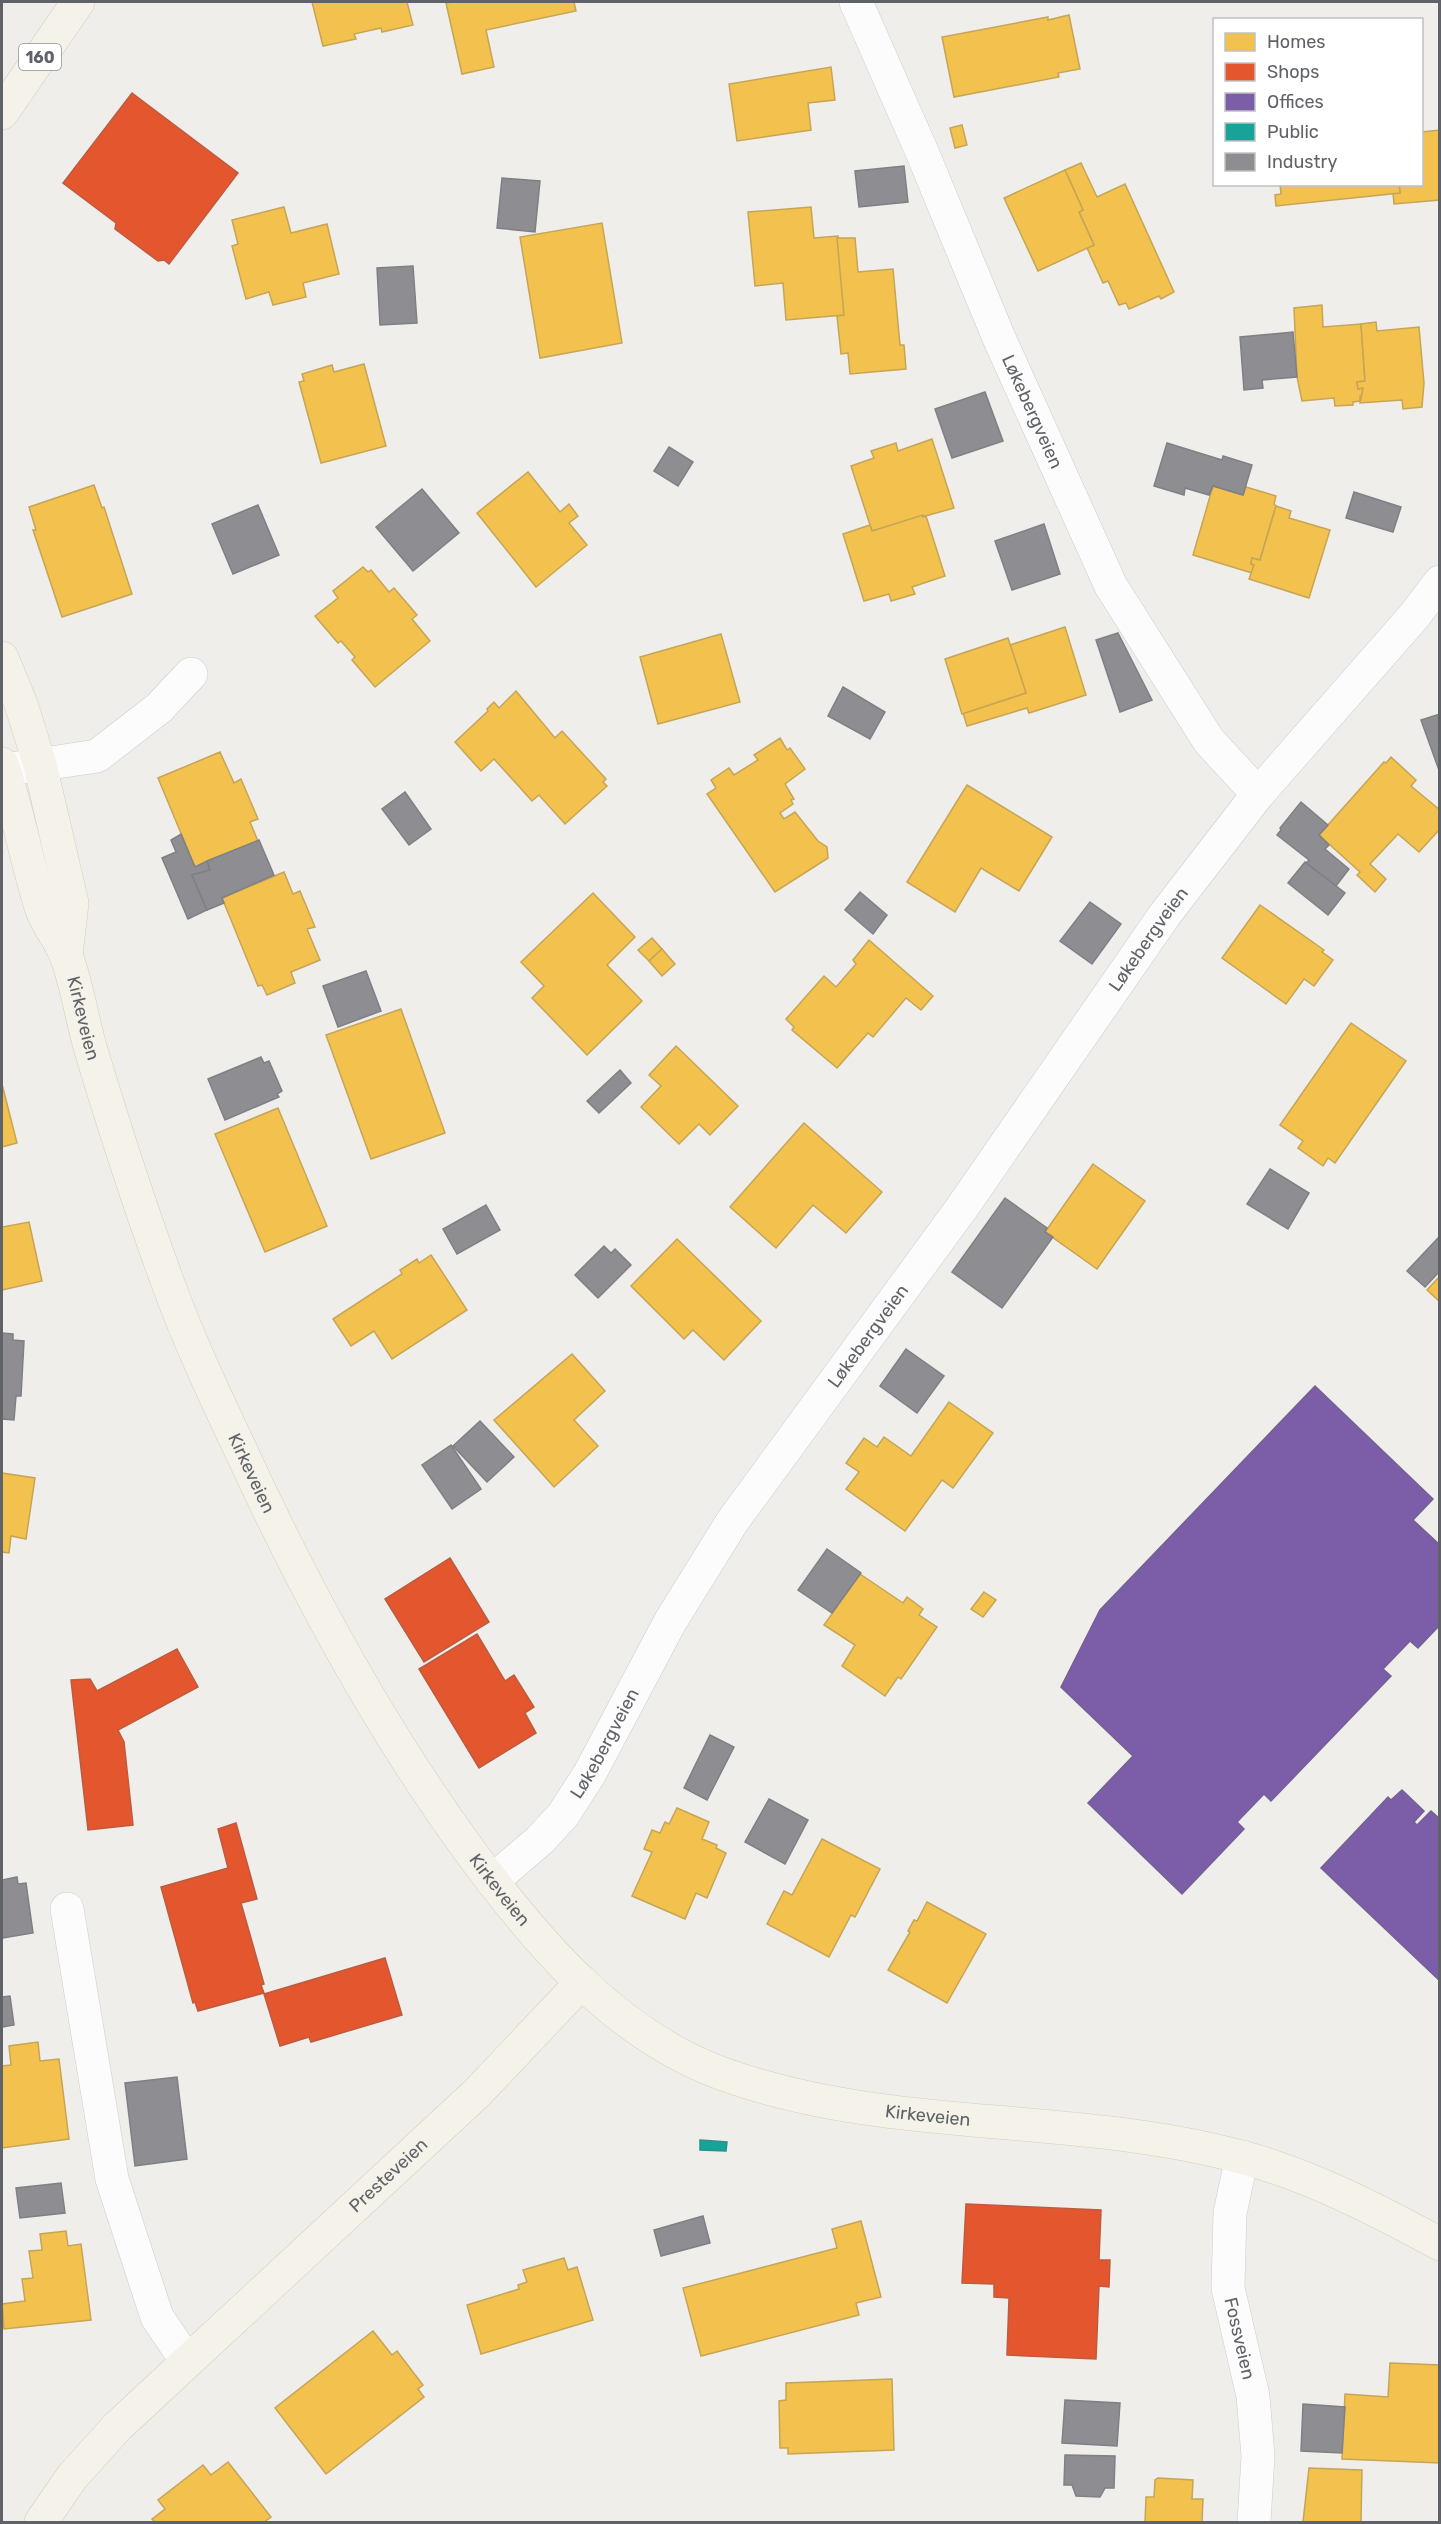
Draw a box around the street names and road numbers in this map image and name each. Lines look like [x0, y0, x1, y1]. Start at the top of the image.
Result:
road number: 160 [19, 44, 61, 70]
street label: Løkebergveien [997, 351, 1068, 472]
street label: Løkebergveien [1104, 883, 1193, 996]
street label: Kirkeveien [62, 974, 104, 1063]
street label: Løkebergveien [823, 1280, 913, 1392]
street label: Kirkeveien [223, 1430, 280, 1517]
street label: Løkebergveien [565, 1685, 644, 1803]
street label: Kirkeveien [464, 1849, 535, 1931]
street label: Kirkeveien [884, 2100, 972, 2131]
street label: Presteveien [344, 2133, 432, 2217]
street label: Fossveien [1219, 2295, 1260, 2382]

